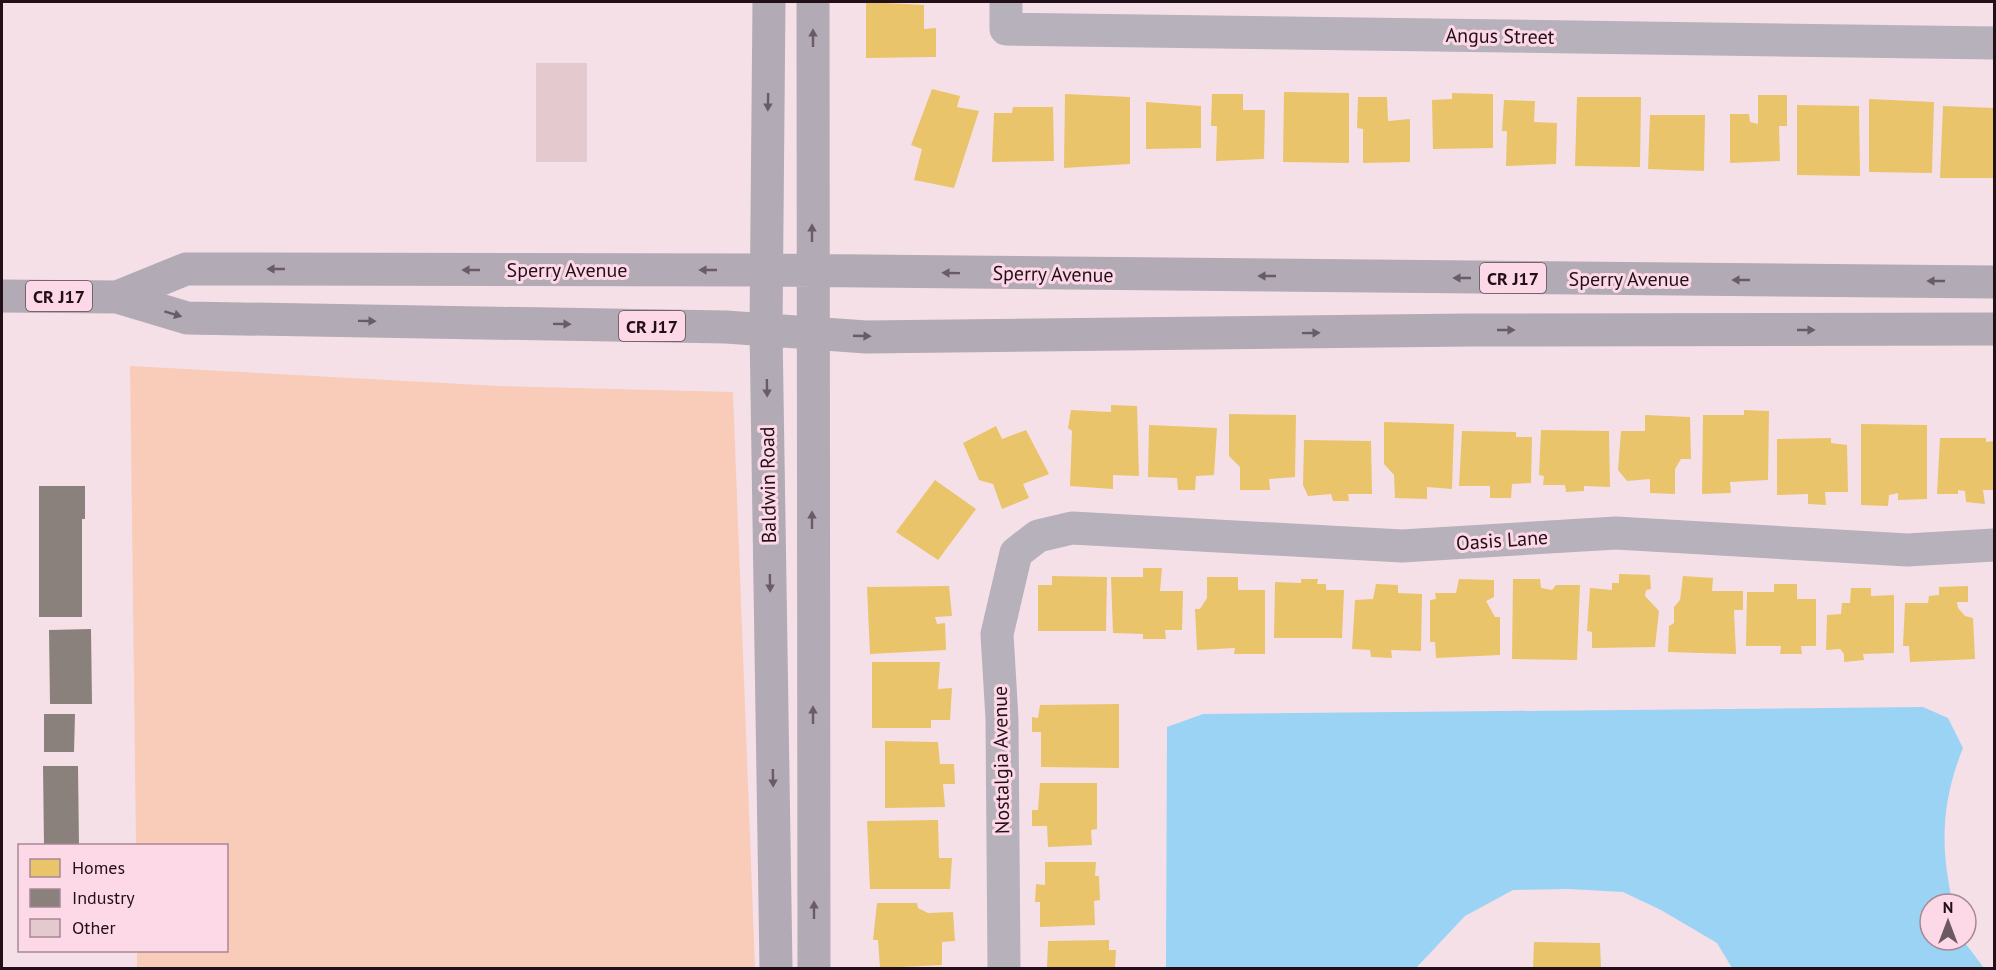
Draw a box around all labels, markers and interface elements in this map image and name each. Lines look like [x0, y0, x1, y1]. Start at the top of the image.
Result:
street label: Angus Street [1445, 22, 1555, 50]
one-way arrow [808, 28, 818, 47]
one-way arrow [763, 92, 773, 111]
one-way arrow [807, 223, 817, 242]
street label: Sperry Avenue [507, 257, 627, 283]
street label: Sperry Avenue [992, 260, 1114, 288]
road number: CR J17 [1480, 263, 1546, 293]
one-way arrow [266, 264, 285, 274]
one-way arrow [461, 265, 480, 275]
one-way arrow [698, 265, 717, 275]
street label: Sperry Avenue [1569, 266, 1689, 292]
one-way arrow [942, 268, 961, 278]
one-way arrow [1258, 271, 1277, 281]
one-way arrow [1453, 273, 1472, 283]
one-way arrow [1732, 275, 1751, 285]
one-way arrow [1927, 276, 1946, 286]
road number: CR J17 [26, 281, 92, 311]
one-way arrow [164, 310, 182, 319]
road number: CR J17 [619, 311, 685, 341]
one-way arrow [358, 316, 377, 326]
one-way arrow [553, 320, 572, 329]
one-way arrow [1497, 325, 1516, 335]
one-way arrow [1797, 325, 1816, 334]
one-way arrow [1302, 328, 1321, 338]
one-way arrow [853, 332, 872, 341]
one-way arrow [762, 378, 771, 397]
street label: Baldwin Road [754, 426, 782, 544]
one-way arrow [808, 511, 817, 530]
street label: Oasis Lane [1455, 524, 1549, 556]
one-way arrow [765, 573, 774, 592]
street label: Nostalgia Avenue [987, 686, 1015, 834]
one-way arrow [808, 706, 818, 725]
one-way arrow [768, 768, 777, 787]
legend [18, 844, 228, 952]
text: Homes [72, 856, 125, 879]
text: Industry [72, 886, 135, 909]
north arrow [1918, 892, 1978, 952]
text: N [1943, 897, 1953, 917]
one-way arrow [809, 901, 819, 920]
text: Other [72, 916, 116, 939]

